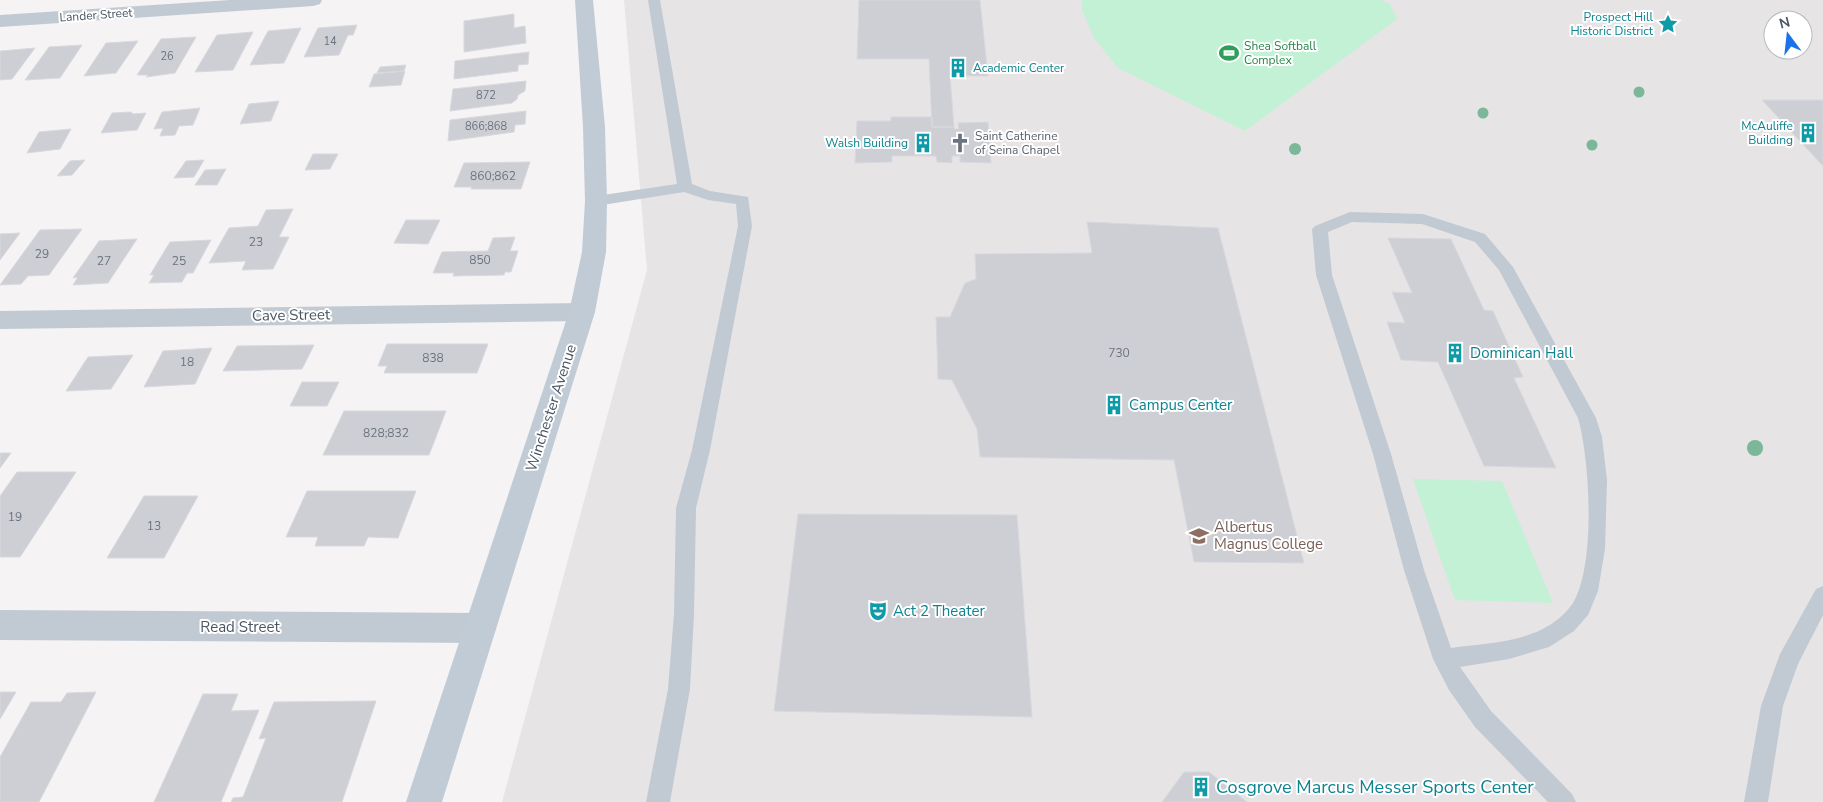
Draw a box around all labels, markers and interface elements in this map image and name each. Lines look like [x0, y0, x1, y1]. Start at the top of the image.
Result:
street label: Lander Street [59, 4, 134, 26]
place label: Prospect Hill Historic District [1570, 9, 1654, 39]
north arrow [1763, 10, 1813, 60]
text: N [1777, 12, 1792, 33]
place icon: Prospect Hill Historic District [1657, 13, 1679, 35]
house number: 14 [323, 34, 337, 49]
place label: Shea Softball Complex [1244, 38, 1317, 68]
sports icon: Shea Softball Complex [1218, 42, 1240, 64]
house number: 26 [160, 49, 174, 64]
building icon: Academic Center [947, 57, 969, 79]
place label: Academic Center [973, 60, 1065, 76]
house number: 872 [476, 88, 496, 103]
place label: McAuliffe Building [1741, 118, 1793, 148]
house number: 866;868 [465, 119, 507, 134]
building icon: McAuliffe Building [1797, 122, 1819, 144]
place label: Saint Catherine of Seina Chapel [975, 128, 1060, 158]
building icon: Walsh Building [912, 132, 934, 154]
church icon: Saint Catherine of Seina Chapel [949, 132, 971, 154]
place label: Walsh Building [825, 135, 908, 151]
house number: 860;862 [470, 168, 516, 184]
house number: 23 [249, 234, 263, 250]
house number: 29 [35, 246, 49, 262]
house number: 850 [469, 252, 491, 268]
house number: 27 [97, 253, 111, 269]
house number: 25 [172, 253, 186, 269]
street label: Cave Street [252, 304, 331, 326]
street label: Winchester Avenue [521, 342, 581, 474]
building icon: Dominican Hall [1444, 342, 1466, 364]
place label: Dominican Hall [1470, 343, 1574, 363]
house number: 730 [1108, 345, 1130, 361]
house number: 838 [422, 350, 444, 366]
house number: 18 [180, 354, 194, 370]
building icon: Campus Center [1103, 394, 1125, 416]
place label: Campus Center [1129, 395, 1233, 415]
house number: 828;832 [363, 425, 409, 441]
house number: 19 [8, 509, 22, 525]
place label: Albertus Magnus College [1214, 517, 1323, 554]
house number: 13 [147, 518, 161, 534]
school or university icon: Albertus Magnus College [1188, 525, 1210, 547]
theatre icon: Act 2 Theater [867, 600, 889, 622]
place label: Act 2 Theater [893, 601, 985, 621]
street label: Read Street [200, 617, 280, 637]
place label: Cosgrove Marcus Messer Sports Center [1216, 775, 1534, 799]
building icon: Cosgrove Marcus Messer Sports Center [1190, 776, 1212, 798]

